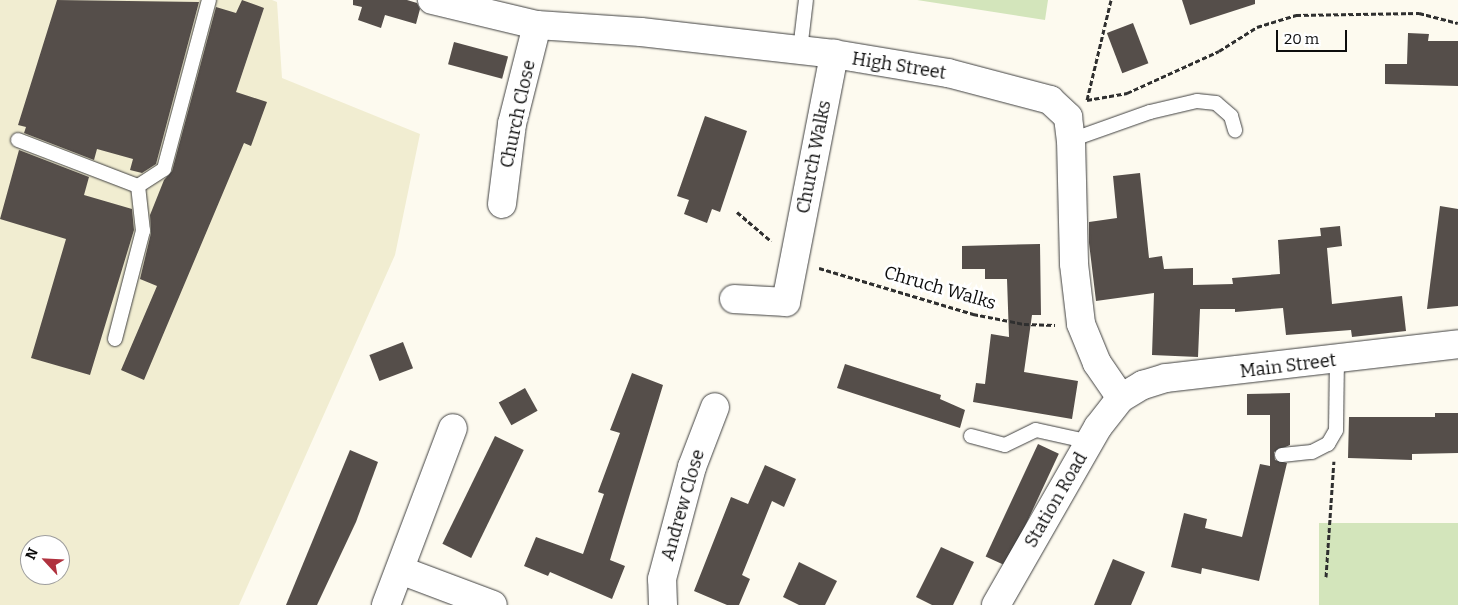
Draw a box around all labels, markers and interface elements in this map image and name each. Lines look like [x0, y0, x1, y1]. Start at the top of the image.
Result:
scale bar [1278, 20, 1349, 52]
text: 20 m [1284, 30, 1319, 48]
street label: High Street [850, 48, 948, 84]
street label: Church Close [496, 58, 540, 170]
street label: Church Walks [792, 99, 836, 215]
street label: Chruch Walks [882, 262, 998, 314]
street label: Main Street [1239, 349, 1337, 383]
street label: Andrew Close [657, 447, 709, 563]
street label: Station Road [1020, 449, 1092, 551]
north arrow [20, 535, 70, 585]
text: N [22, 545, 42, 562]

